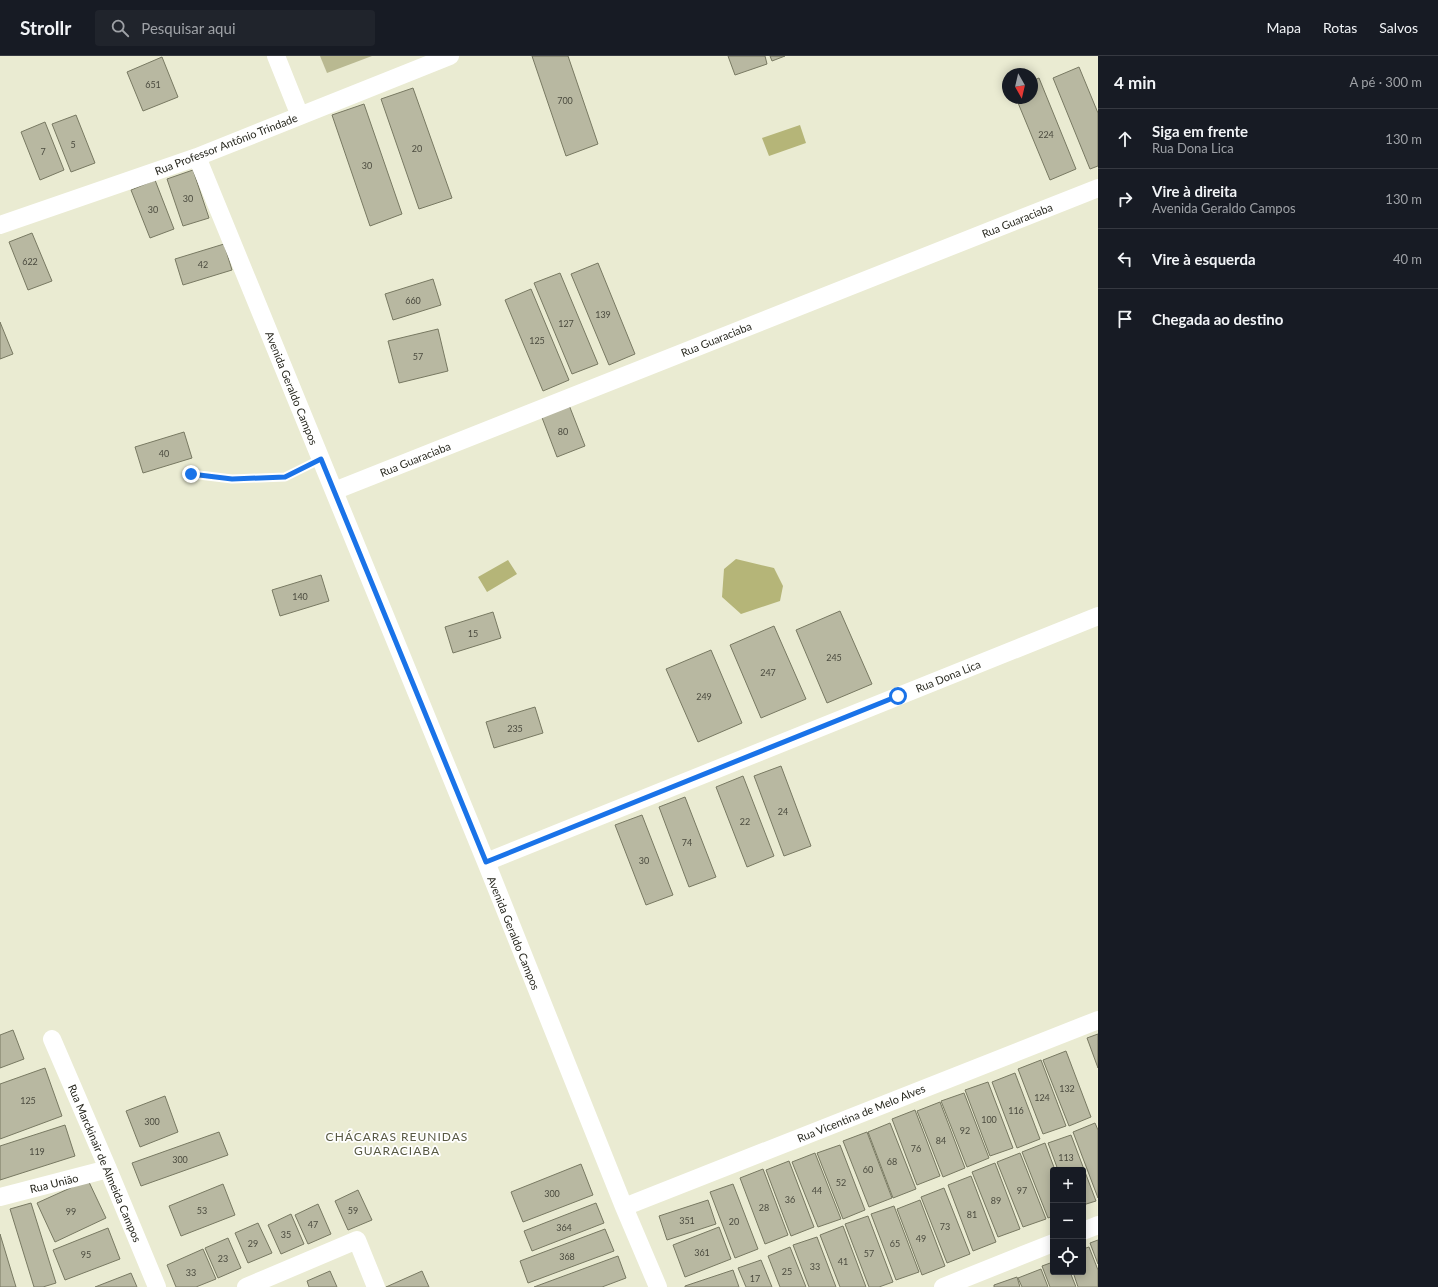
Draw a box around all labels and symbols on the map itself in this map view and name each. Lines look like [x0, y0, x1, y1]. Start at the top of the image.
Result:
north arrow [1002, 68, 1038, 104]
house number: 651 [145, 79, 161, 90]
house number: 700 [557, 95, 573, 106]
street label: Rua Professor Antônio Trindade [153, 111, 299, 177]
house number: 224 [1038, 129, 1054, 140]
house number: 5 [70, 139, 76, 150]
house number: 20 [412, 143, 422, 154]
house number: 7 [40, 146, 46, 157]
house number: 30 [362, 160, 372, 171]
house number: 30 [183, 193, 193, 204]
street label: Rua Guaraciaba [980, 200, 1054, 240]
house number: 30 [148, 204, 158, 215]
house number: 622 [22, 256, 38, 267]
house number: 42 [198, 259, 208, 270]
house number: 660 [405, 295, 421, 306]
house number: 139 [595, 309, 611, 320]
house number: 127 [558, 318, 574, 329]
street label: Rua Guaraciaba [679, 319, 753, 359]
street label: Avenida Geraldo Campos [263, 329, 321, 447]
house number: 125 [529, 335, 545, 346]
house number: 57 [413, 351, 423, 362]
house number: 80 [558, 426, 568, 437]
street label: Rua Guaraciaba [378, 439, 452, 479]
house number: 40 [159, 448, 169, 459]
route end [182, 465, 200, 483]
house number: 140 [292, 591, 308, 602]
house number: 15 [468, 628, 478, 639]
house number: 245 [826, 652, 842, 663]
street label: Rua Dona Lica [914, 657, 982, 695]
house number: 247 [760, 667, 776, 678]
route start [889, 687, 907, 705]
house number: 249 [696, 691, 712, 702]
house number: 235 [507, 723, 523, 734]
house number: 24 [778, 806, 788, 817]
house number: 22 [740, 816, 750, 827]
house number: 74 [682, 837, 692, 848]
house number: 30 [639, 855, 649, 866]
street label: Avenida Geraldo Campos [485, 874, 543, 992]
street label: Rua Vicentina de Melo Alves [795, 1081, 927, 1145]
street label: Rua Marckinair de Almeida Campos [66, 1082, 144, 1244]
house number: 132 [1059, 1083, 1075, 1094]
house number: 124 [1034, 1092, 1050, 1103]
house number: 125 [20, 1095, 36, 1106]
house number: 116 [1008, 1105, 1024, 1116]
house number: 100 [981, 1114, 997, 1125]
house number: 300 [144, 1116, 160, 1127]
house number: 92 [960, 1125, 970, 1136]
district label: CHÁCARAS REUNIDAS GUARACIABA [326, 1129, 468, 1158]
house number: 84 [936, 1135, 946, 1146]
house number: 76 [911, 1143, 921, 1154]
house number: 119 [29, 1146, 45, 1157]
house number: 113 [1058, 1152, 1074, 1163]
house number: 300 [172, 1154, 188, 1165]
house number: 68 [887, 1156, 897, 1167]
house number: 60 [863, 1164, 873, 1175]
street label: Rua União [28, 1171, 80, 1195]
house number: 52 [836, 1177, 846, 1188]
house number: 44 [812, 1185, 822, 1196]
house number: 97 [1017, 1185, 1027, 1196]
house number: 300 [544, 1188, 560, 1199]
house number: 36 [785, 1194, 795, 1205]
house number: 89 [991, 1195, 1001, 1206]
house number: 28 [759, 1202, 769, 1213]
house number: 53 [197, 1205, 207, 1216]
house number: 59 [348, 1205, 358, 1216]
house number: 99 [66, 1206, 76, 1217]
house number: 81 [967, 1209, 977, 1220]
house number: 351 [679, 1215, 695, 1226]
house number: 20 [729, 1216, 739, 1227]
house number: 47 [308, 1219, 318, 1230]
house number: 73 [940, 1221, 950, 1232]
house number: 364 [556, 1222, 572, 1233]
house number: 35 [281, 1229, 291, 1240]
house number: 49 [916, 1233, 926, 1244]
house number: 29 [248, 1238, 258, 1249]
house number: 65 [890, 1238, 900, 1249]
house number: 361 [694, 1247, 710, 1258]
house number: 57 [864, 1248, 874, 1259]
house number: 95 [81, 1249, 91, 1260]
house number: 368 [559, 1251, 575, 1262]
house number: 23 [218, 1253, 228, 1264]
house number: 41 [838, 1256, 848, 1267]
house number: 33 [810, 1261, 820, 1272]
house number: 25 [782, 1266, 792, 1277]
house number: 33 [186, 1267, 196, 1278]
house number: 17 [750, 1273, 760, 1284]

